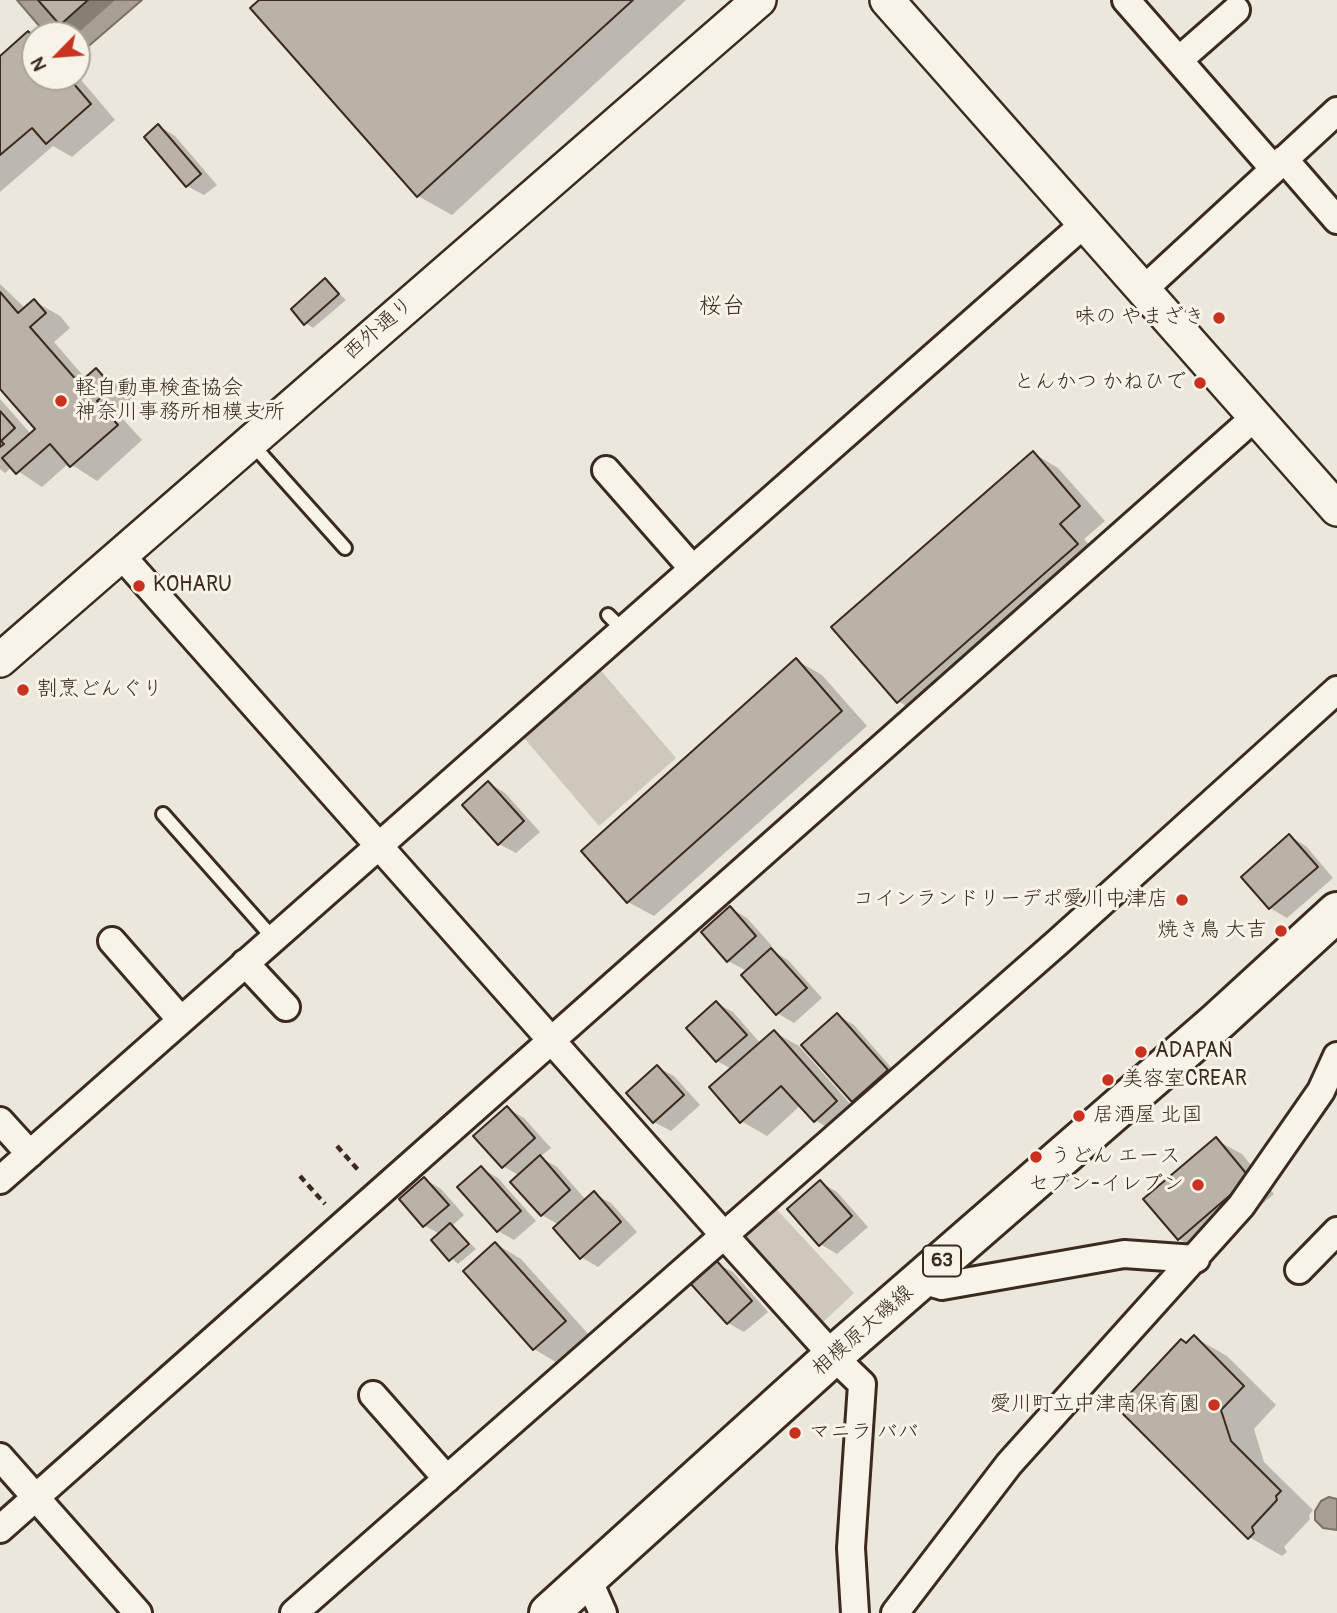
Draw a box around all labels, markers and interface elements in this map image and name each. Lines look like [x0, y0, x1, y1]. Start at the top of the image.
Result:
north arrow [21, 21, 91, 91]
text: N [25, 53, 52, 75]
street label: 西外通り [339, 292, 419, 366]
district label: 桜台 [699, 293, 745, 321]
place label: 味の やまざき [1074, 305, 1205, 331]
marker: 味の やまざき [1211, 310, 1227, 326]
place label: とんかつ かねひで [1013, 370, 1186, 396]
marker: とんかつ かねひで [1192, 375, 1208, 391]
place label: 軽自動車検査協会 神奈川事務所相模支所 [75, 376, 285, 426]
marker: 軽自動車検査協会 神奈川事務所相模支所 [53, 393, 69, 409]
place label: KOHARU [153, 573, 232, 599]
marker: KOHARU [131, 578, 147, 594]
place label: 割烹どんぐり [37, 677, 163, 703]
marker: 割烹どんぐり [15, 682, 31, 698]
place label: コインランドリーデポ愛川中津店 [853, 887, 1168, 913]
marker: コインランドリーデポ愛川中津店 [1174, 892, 1190, 908]
place label: 焼き鳥 大吉 [1157, 918, 1267, 944]
marker: 焼き鳥 大吉 [1273, 923, 1289, 939]
place label: ADAPAN [1155, 1039, 1233, 1065]
marker: ADAPAN [1133, 1044, 1149, 1060]
place label: 美容室CREAR [1122, 1067, 1247, 1093]
marker: 美容室CREAR [1100, 1072, 1116, 1088]
place label: 居酒屋 北国 [1093, 1103, 1203, 1129]
marker: 居酒屋 北国 [1071, 1108, 1087, 1124]
place label: うどん エース [1050, 1144, 1181, 1170]
marker: うどん エース [1028, 1149, 1044, 1165]
place label: セブン-イレブン [1028, 1172, 1184, 1198]
marker: セブン-イレブン [1190, 1177, 1206, 1193]
road number: 63 [923, 1246, 961, 1276]
street label: 相模原大磯線 [807, 1280, 919, 1382]
place label: 愛川町立中津南保育園 [990, 1392, 1200, 1418]
marker: 愛川町立中津南保育園 [1206, 1397, 1222, 1413]
place label: マニラ ババ [809, 1420, 919, 1446]
marker: マニラ ババ [787, 1425, 803, 1441]

